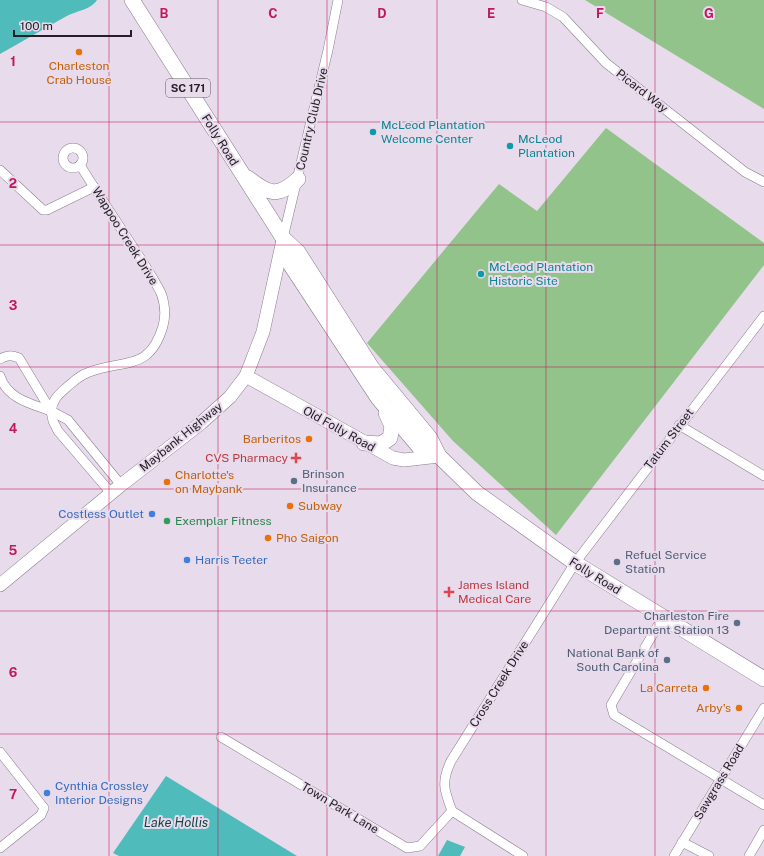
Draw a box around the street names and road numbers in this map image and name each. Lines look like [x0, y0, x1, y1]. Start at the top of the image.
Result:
street label: Country Club Drive [293, 66, 331, 172]
street label: Picard Way [613, 66, 671, 116]
road number: SC 171 [166, 79, 210, 97]
street label: Folly Road [199, 112, 241, 168]
street label: Wappoo Creek Drive [89, 184, 161, 288]
street label: Maybank Highway [137, 399, 226, 475]
street label: Old Folly Road [300, 403, 378, 455]
street label: Tatum Street [642, 405, 697, 472]
street label: Folly Road [567, 555, 623, 597]
street label: Cross Creek Drive [467, 638, 531, 730]
street label: Sawgrass Road [691, 742, 747, 822]
street label: Town Park Lane [299, 779, 381, 837]

